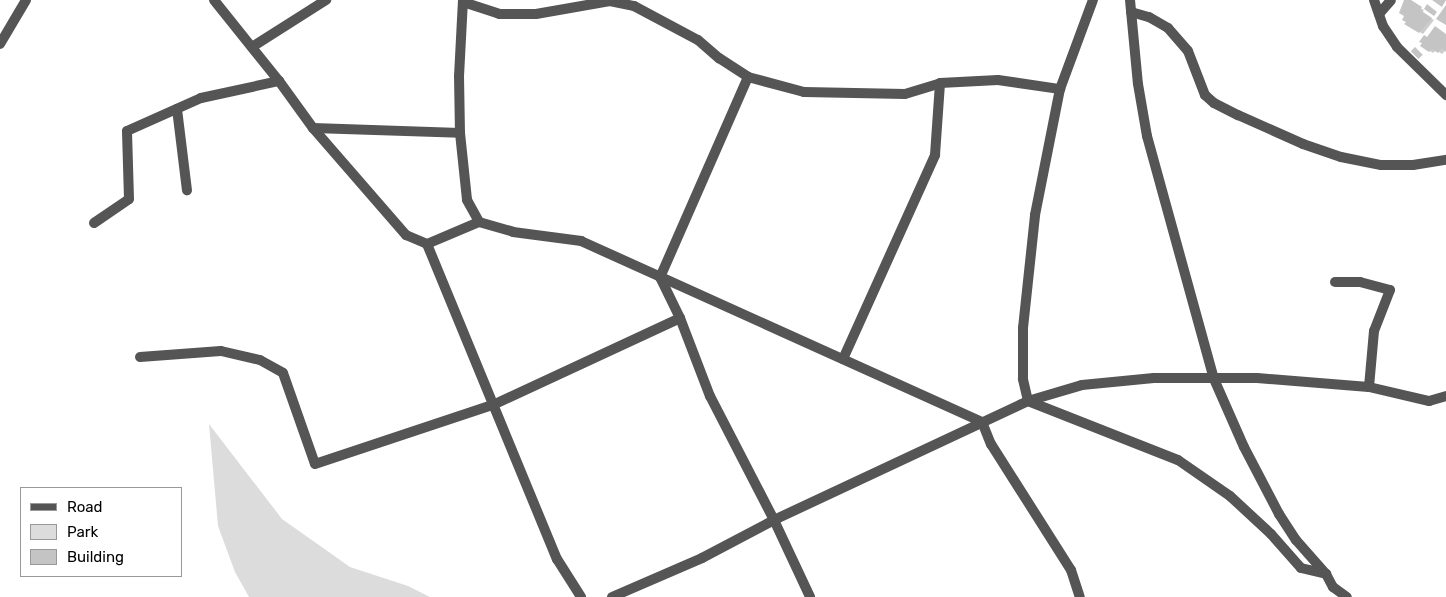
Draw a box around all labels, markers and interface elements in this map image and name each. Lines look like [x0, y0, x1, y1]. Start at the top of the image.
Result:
legend [20, 487, 182, 577]
text: Road [67, 498, 103, 516]
text: Park [67, 523, 98, 541]
text: Building [67, 548, 124, 566]

